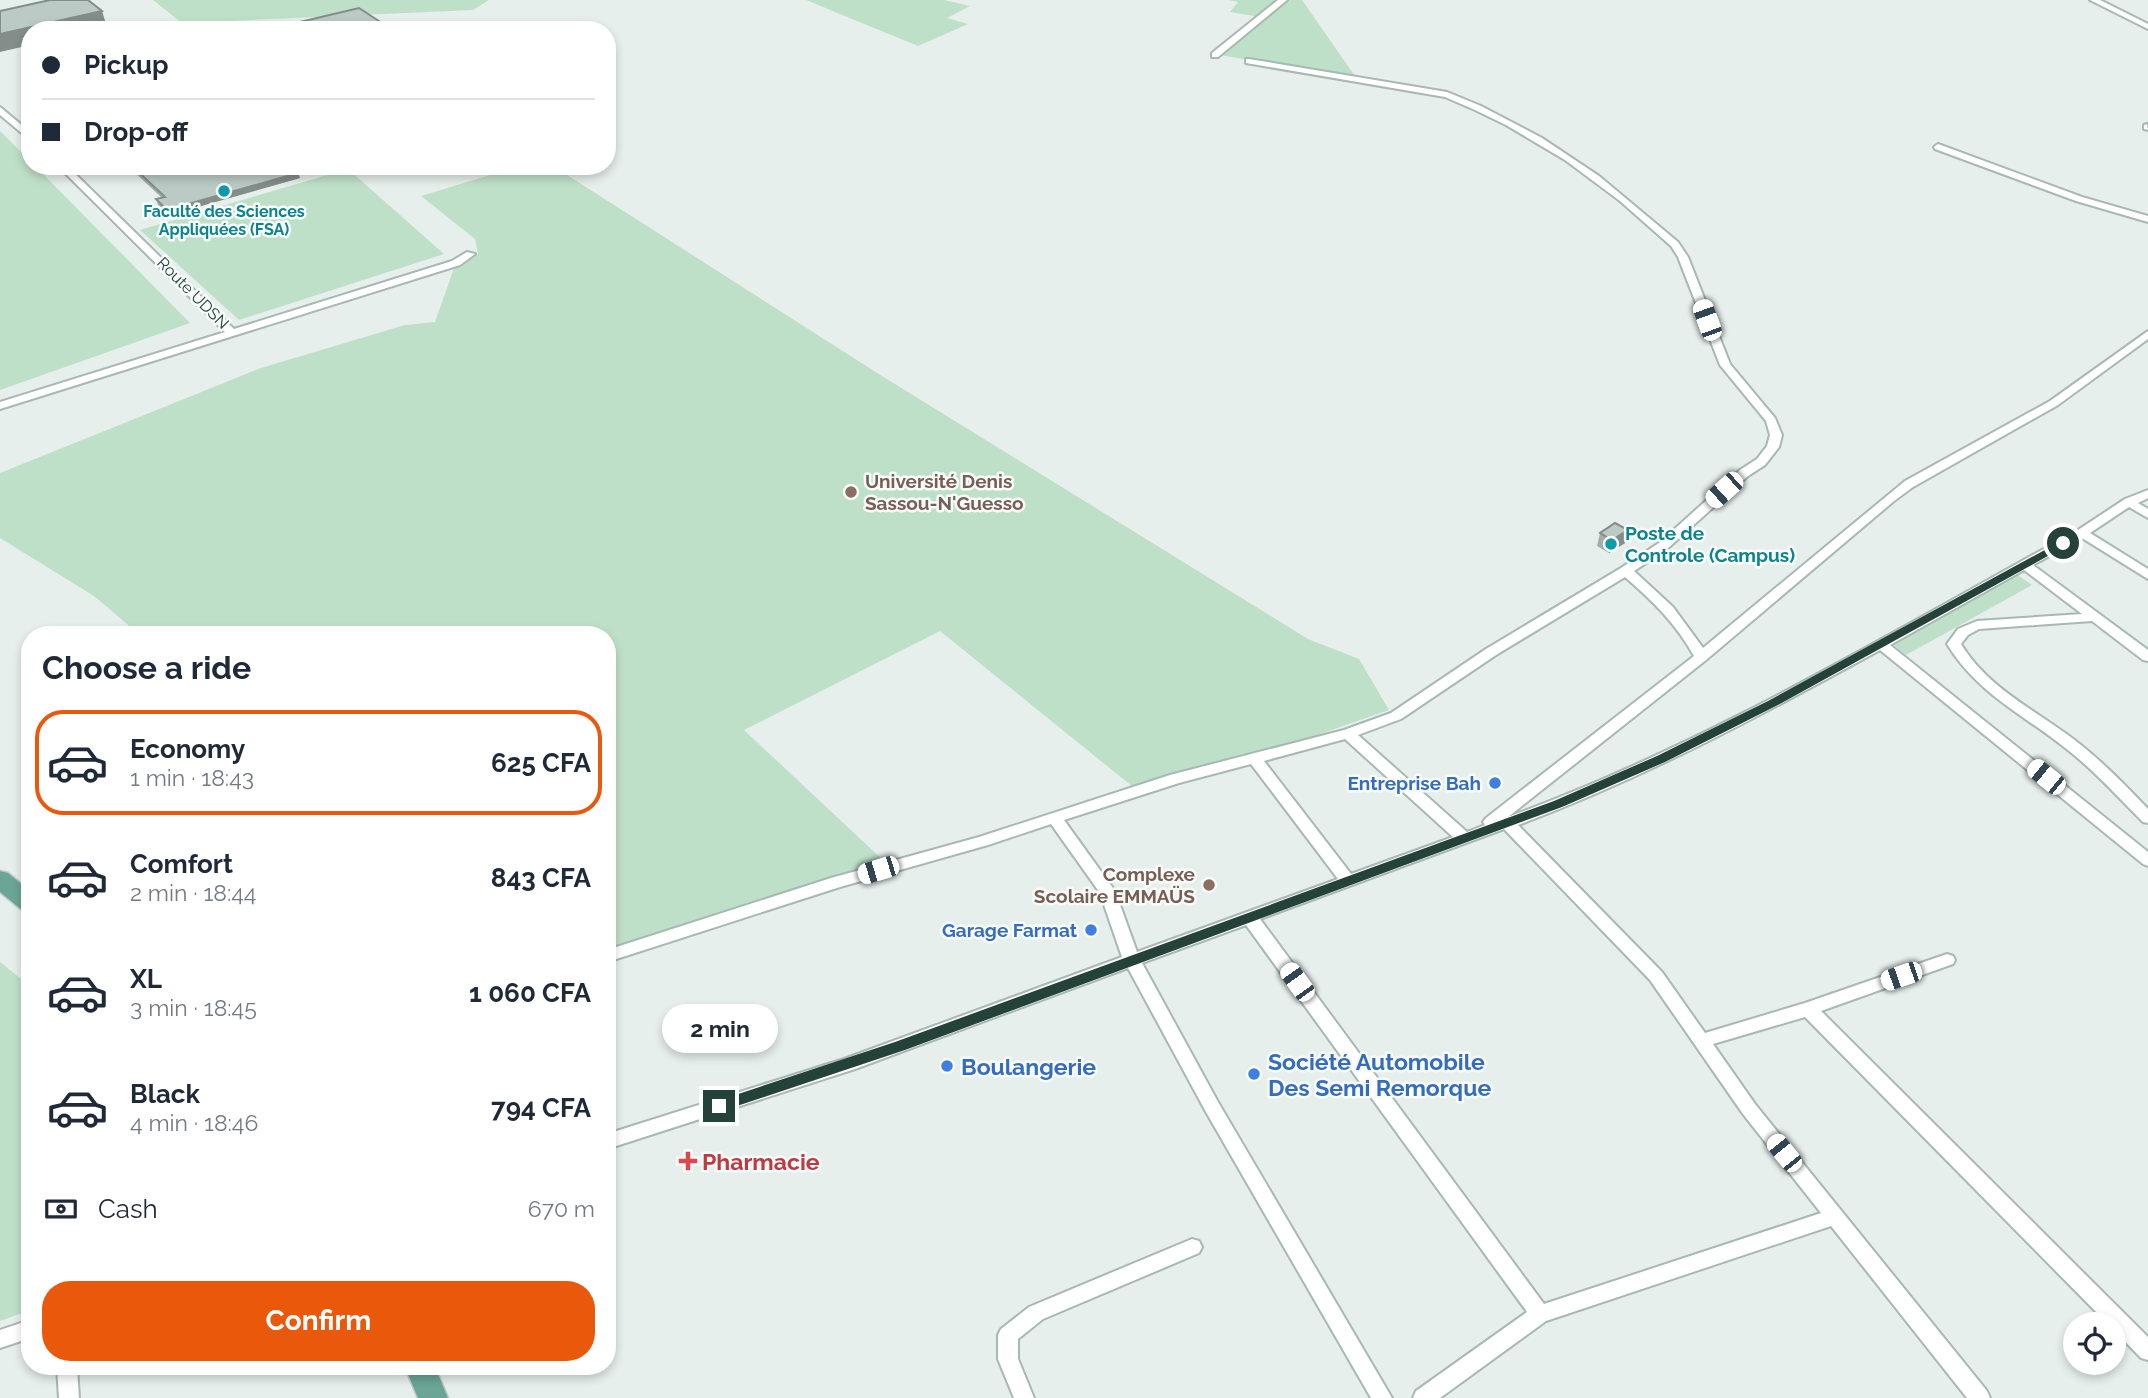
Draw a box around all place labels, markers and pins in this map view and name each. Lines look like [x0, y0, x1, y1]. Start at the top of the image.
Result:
marker: Faculté des Sciences Appliquées (FSA) [216, 183, 232, 199]
place label: Faculté des Sciences Appliquées (FSA) [143, 202, 305, 239]
place label: Université Denis Sassou-N'Guesso [865, 470, 1024, 514]
marker: Université Denis Sassou-N'Guesso [843, 484, 859, 500]
place label: Poste de Controle (Campus) [1625, 522, 1795, 566]
marker: Poste de Controle (Campus) [1603, 536, 1619, 552]
place label: Entreprise Bah [1347, 772, 1481, 794]
marker: Entreprise Bah [1487, 775, 1503, 791]
place label: Complexe Scolaire EMMAÜS [1034, 863, 1195, 907]
marker: Complexe Scolaire EMMAÜS [1201, 877, 1217, 893]
place label: Garage Farmat [942, 919, 1078, 941]
marker: Garage Farmat [1083, 922, 1099, 938]
place label: Société Automobile Des Semi Remorque [1268, 1048, 1491, 1101]
place label: Boulangerie [961, 1053, 1096, 1080]
marker: Boulangerie [939, 1058, 955, 1074]
marker: Société Automobile Des Semi Remorque [1246, 1066, 1262, 1082]
place label: Pharmacie [702, 1148, 820, 1175]
marker: Pharmacie [680, 1153, 696, 1169]

